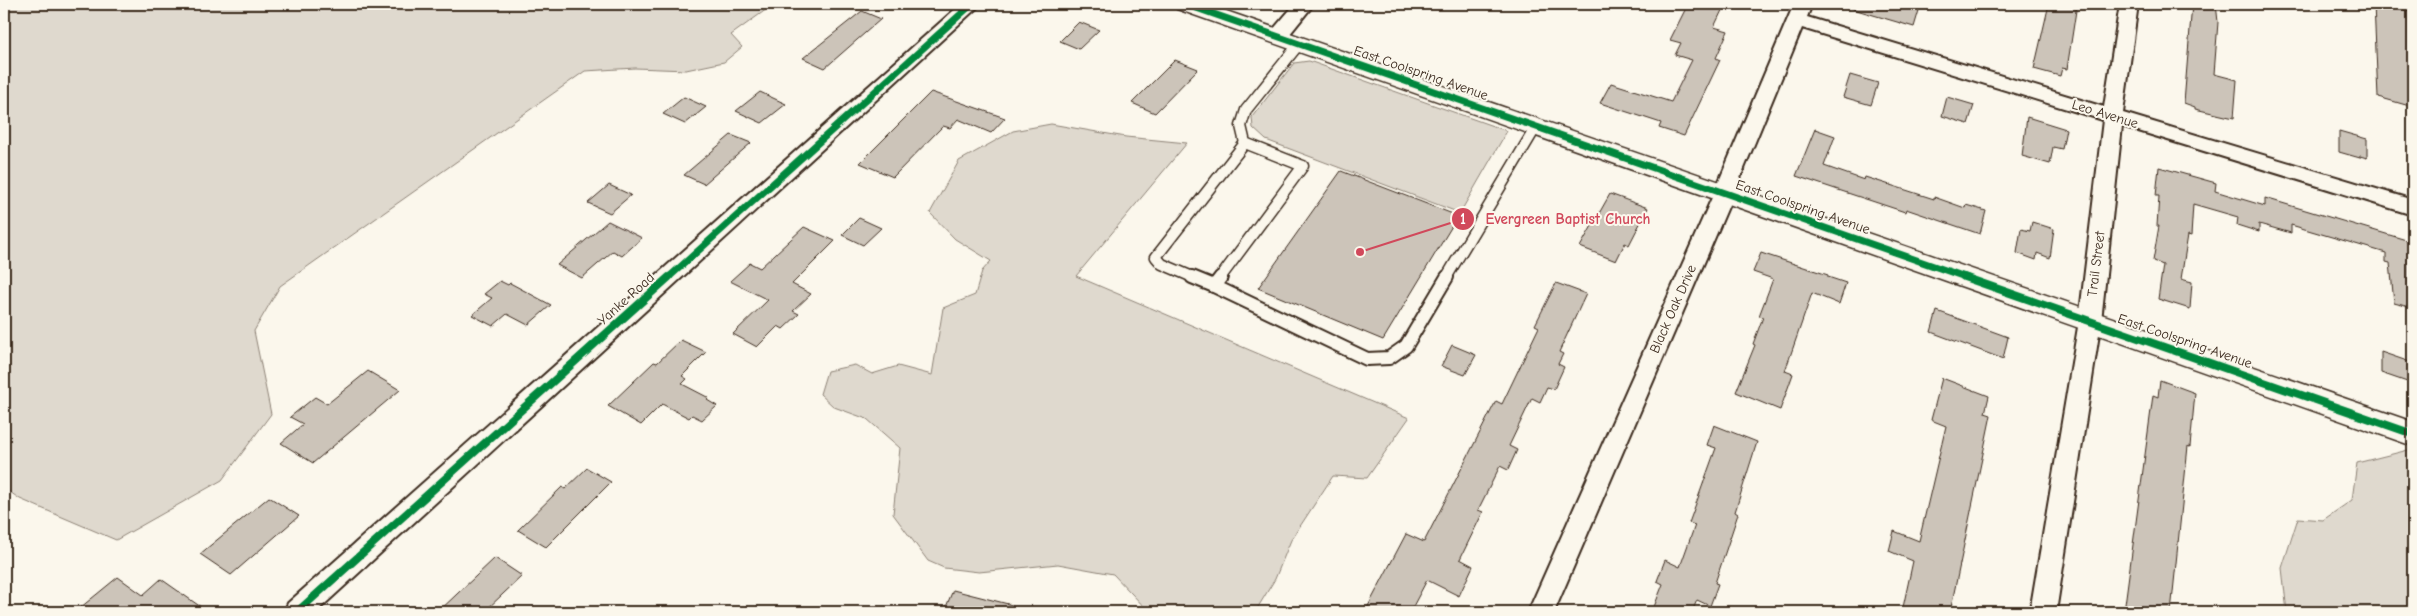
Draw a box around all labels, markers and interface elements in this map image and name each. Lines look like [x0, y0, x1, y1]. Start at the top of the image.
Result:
street label: East Coolspring Avenue [1352, 42, 1490, 104]
street label: Leo Avenue [2070, 96, 2140, 132]
street label: East Coolspring Avenue [1734, 176, 1872, 238]
callout: Evergreen Baptist Church [1451, 204, 1661, 234]
text: 1 [1460, 210, 1466, 228]
text: Evergreen Baptist Church [1485, 210, 1651, 228]
street label: Trail Street [2084, 229, 2109, 298]
street label: Black Oak Drive [1646, 262, 1700, 356]
street label: Yanke Road [594, 269, 658, 329]
street label: East Coolspring Avenue [2116, 310, 2254, 372]

